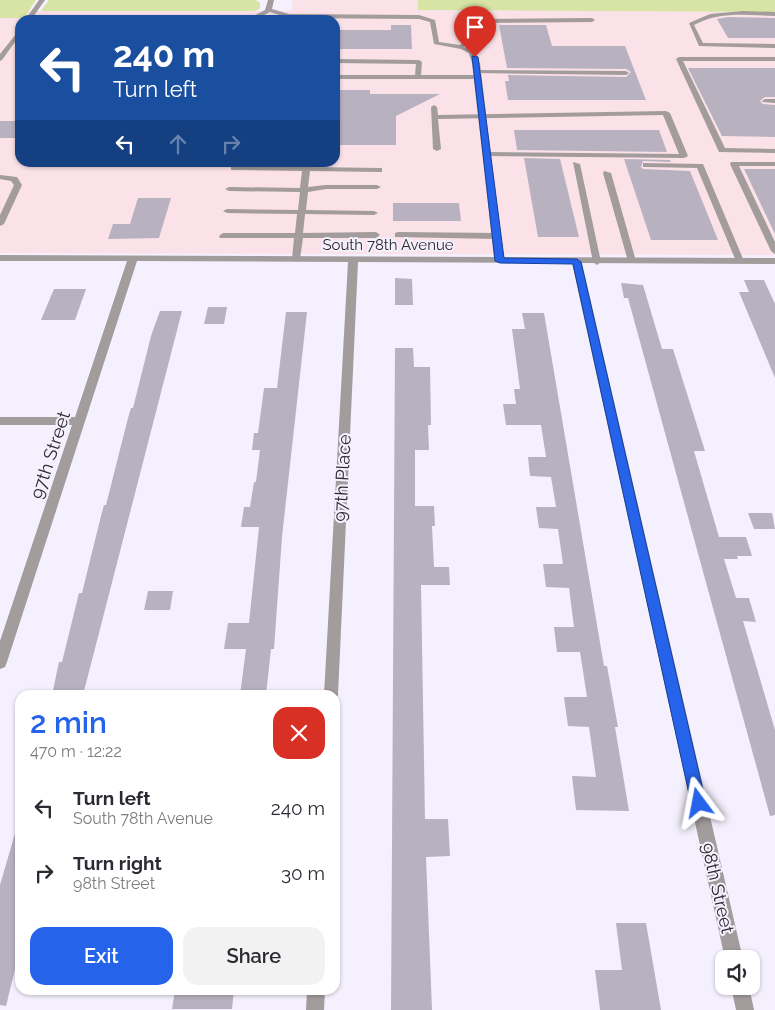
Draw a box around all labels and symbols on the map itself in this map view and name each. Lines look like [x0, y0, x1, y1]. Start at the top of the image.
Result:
pin [454, 6, 496, 57]
street label: South 78th Avenue [322, 236, 454, 254]
street label: 97th Street [26, 408, 74, 502]
street label: 97th Place [329, 433, 355, 522]
position arrow [672, 776, 724, 828]
street label: 98th Street [697, 841, 739, 935]

